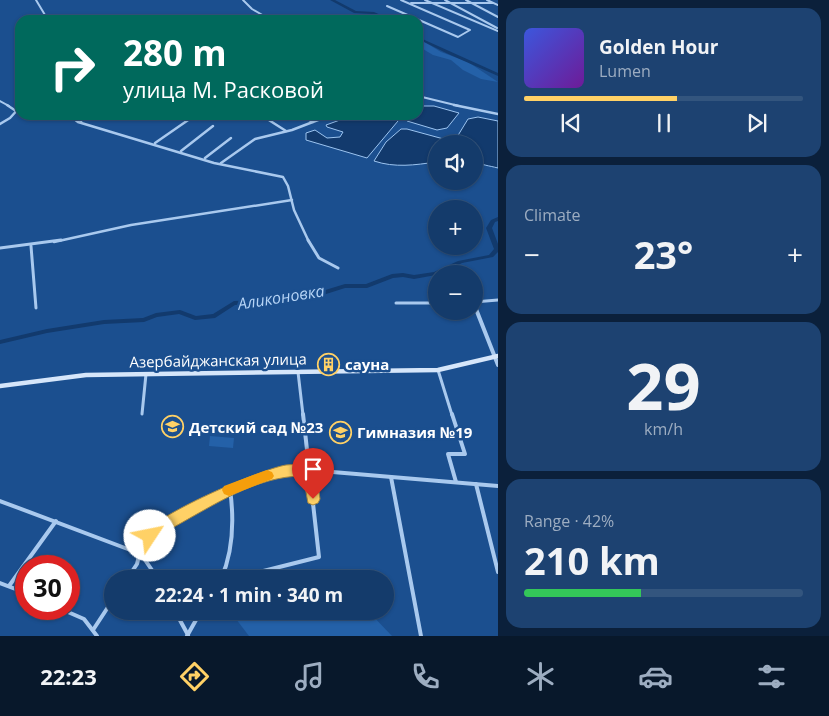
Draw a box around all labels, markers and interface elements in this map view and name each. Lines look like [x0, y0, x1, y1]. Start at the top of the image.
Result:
text: 280 m [123, 29, 227, 76]
text: Golden Hour [599, 34, 718, 60]
icon: right [40, 35, 105, 100]
text: Lumen [599, 60, 651, 82]
text: улица М. Расковой [123, 74, 324, 104]
icon: previous [557, 109, 585, 137]
icon: pause [650, 109, 678, 137]
icon: next [743, 109, 771, 137]
map controls [428, 135, 483, 320]
button: sound [428, 135, 483, 190]
button: + [428, 200, 483, 255]
text: Climate [524, 204, 581, 226]
text: 23° [634, 228, 693, 280]
text: − [524, 235, 540, 273]
text: + [787, 235, 803, 273]
button: − [428, 265, 483, 320]
water label: Аликоновка [235, 279, 326, 315]
text: 29 [626, 341, 701, 429]
street label: Азербайджанская улица [129, 348, 307, 372]
building icon: сауна [317, 352, 341, 376]
place label: сауна [345, 354, 389, 374]
school or university icon: Детский сад №23 [161, 415, 185, 439]
place label: Детский сад №23 [189, 417, 323, 437]
text: km/h [644, 418, 683, 440]
school or university icon: Гимназия №19 [329, 420, 353, 444]
place label: Гимназия №19 [357, 422, 473, 442]
pin [292, 448, 334, 499]
icon: arrive [299, 455, 327, 483]
position arrow [123, 509, 175, 561]
text: Range · 42% [524, 510, 614, 532]
text: 210 km [524, 534, 660, 586]
speed limit sign: 30 [15, 555, 80, 620]
text: 22:24 · 1 min · 340 m [155, 582, 343, 608]
icon: directions [177, 659, 212, 694]
icon: music [292, 659, 327, 694]
icon: phone [408, 659, 443, 694]
icon: climate [523, 659, 558, 694]
icon: car [638, 659, 673, 694]
icon: filters [754, 659, 789, 694]
text: 22:23 [40, 661, 97, 691]

